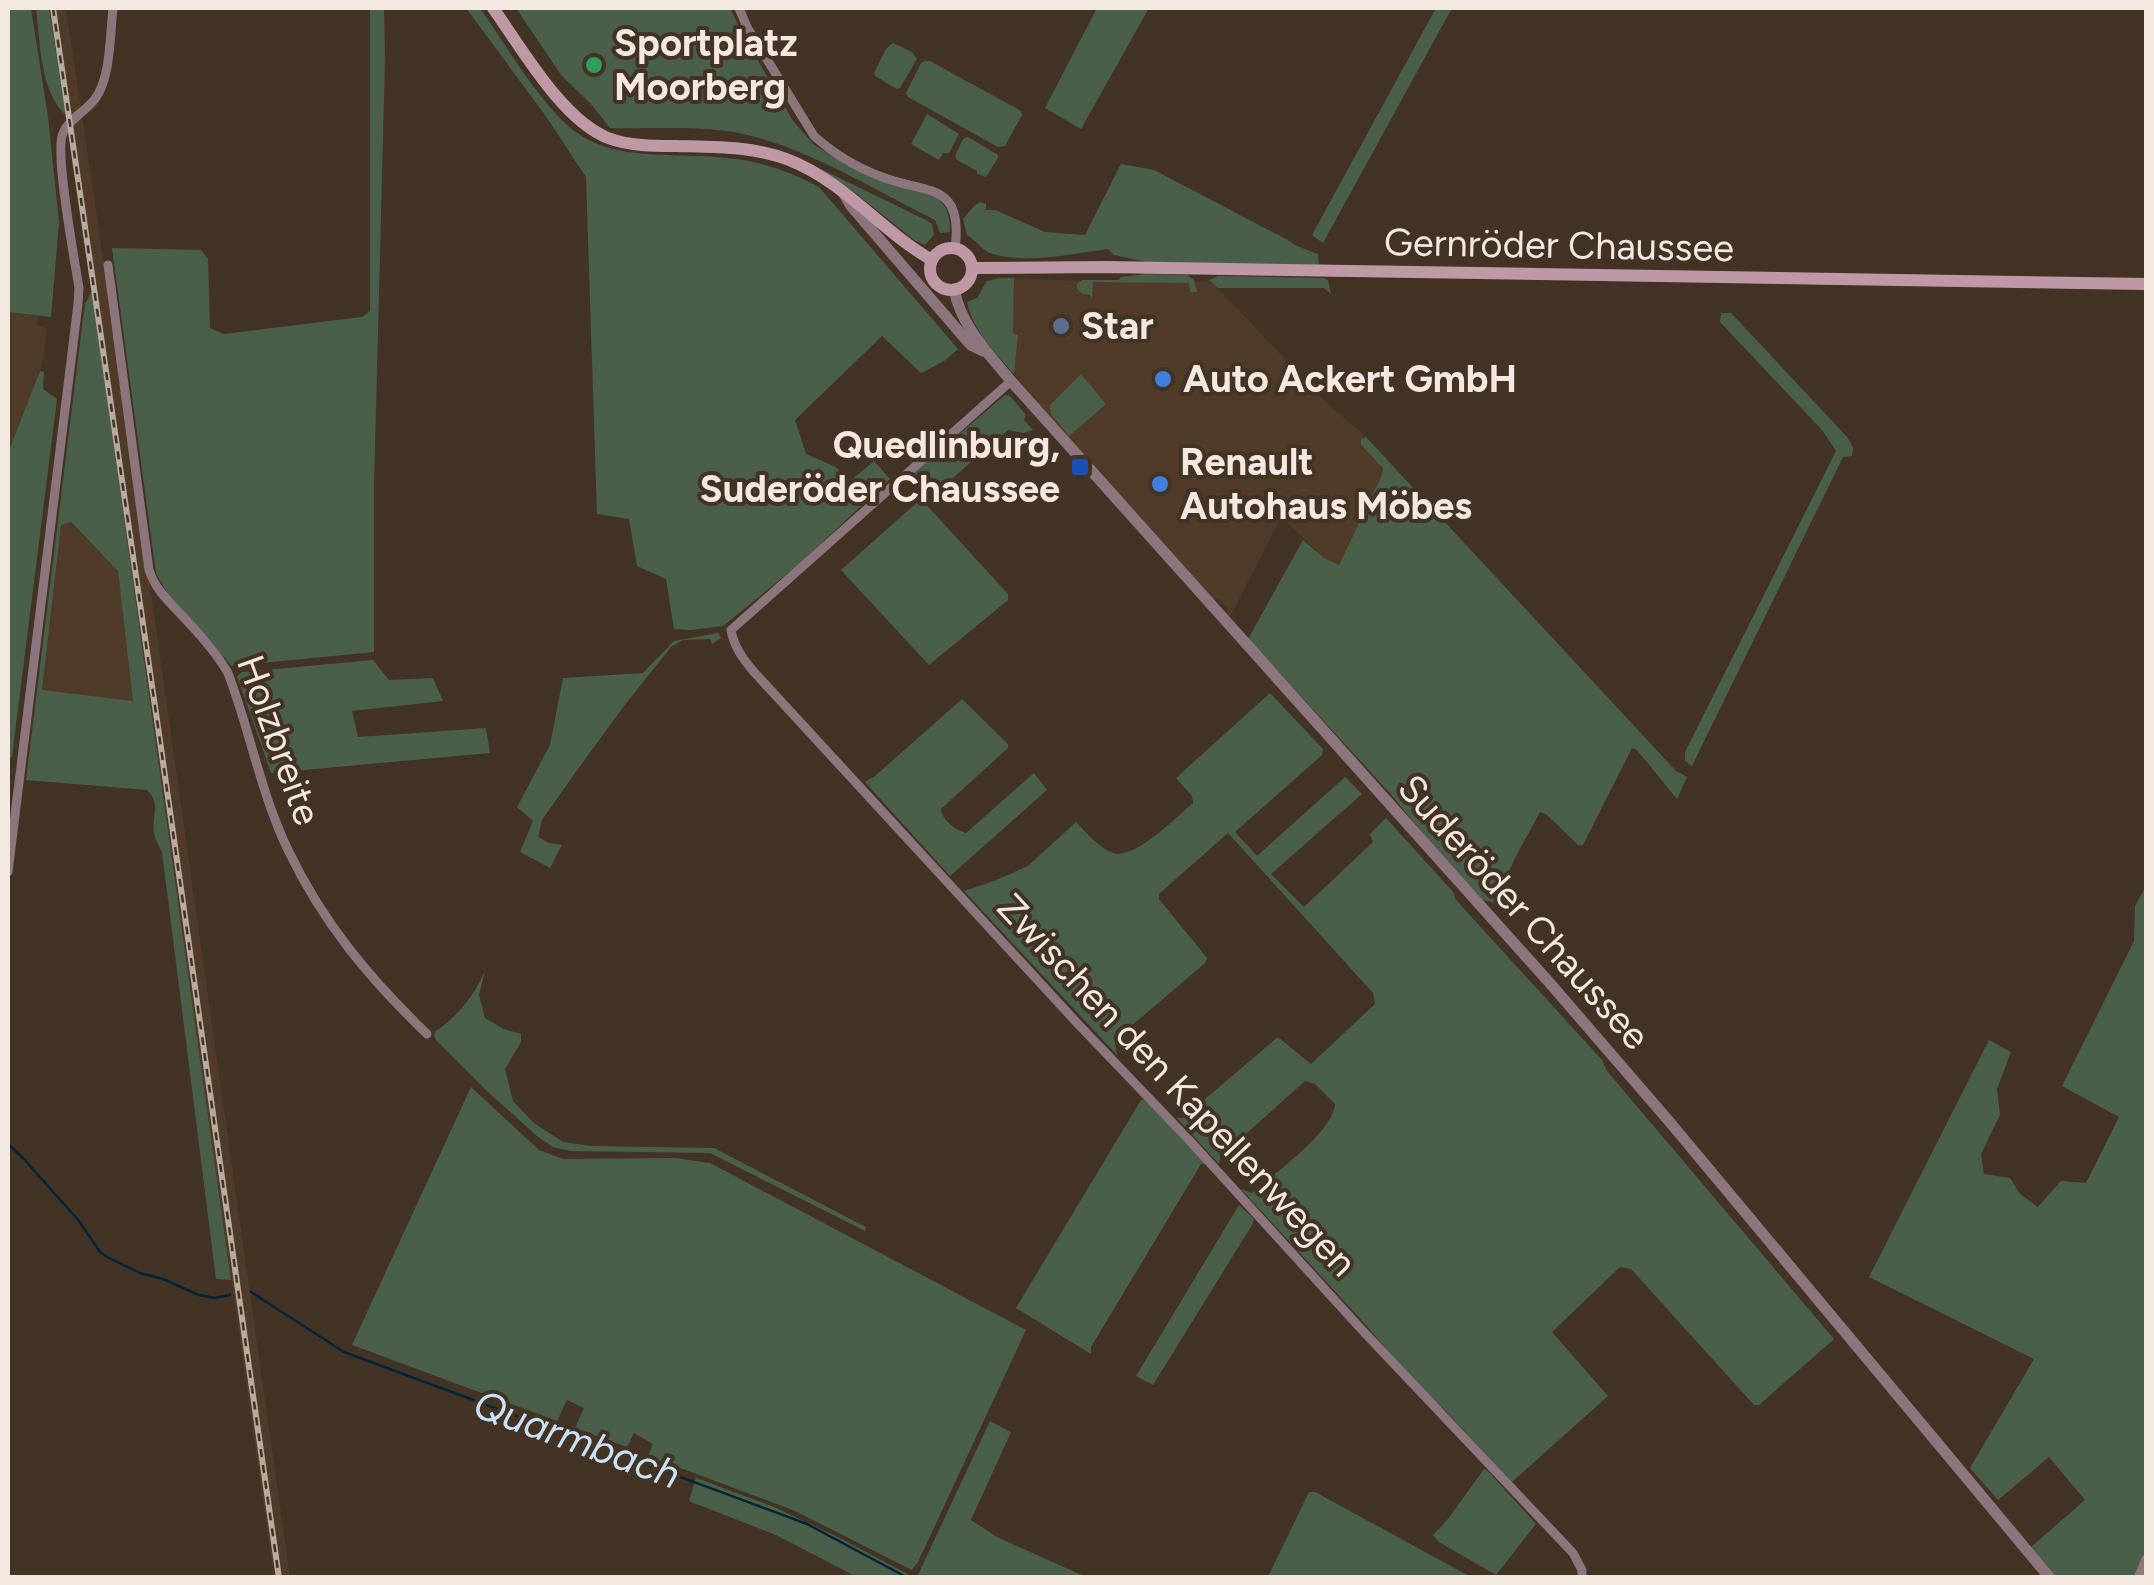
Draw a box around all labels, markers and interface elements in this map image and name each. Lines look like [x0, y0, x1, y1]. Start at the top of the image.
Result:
place label: Sportplatz Moorberg [614, 20, 798, 110]
marker: Sportplatz Moorberg [583, 54, 605, 76]
street label: Gernröder Chaussee [1384, 219, 1734, 271]
place label: Star [1081, 303, 1154, 349]
marker: Star [1050, 315, 1072, 337]
place label: Auto Ackert GmbH [1183, 356, 1517, 402]
marker: Auto Ackert GmbH [1152, 368, 1174, 390]
place label: Quedlinburg, Suderöder Chaussee [700, 422, 1060, 512]
place label: Renault Autohaus Möbes [1180, 439, 1472, 529]
marker: Quedlinburg, Suderöder Chaussee [1069, 456, 1091, 478]
marker: Renault Autohaus Möbes [1149, 473, 1171, 495]
street label: Holzbreite [227, 649, 331, 831]
street label: Suderöder Chaussee [1389, 765, 1659, 1059]
street label: Zwischen den Kapellenwegen [988, 884, 1366, 1286]
water label: Quarmbach [467, 1380, 687, 1498]

